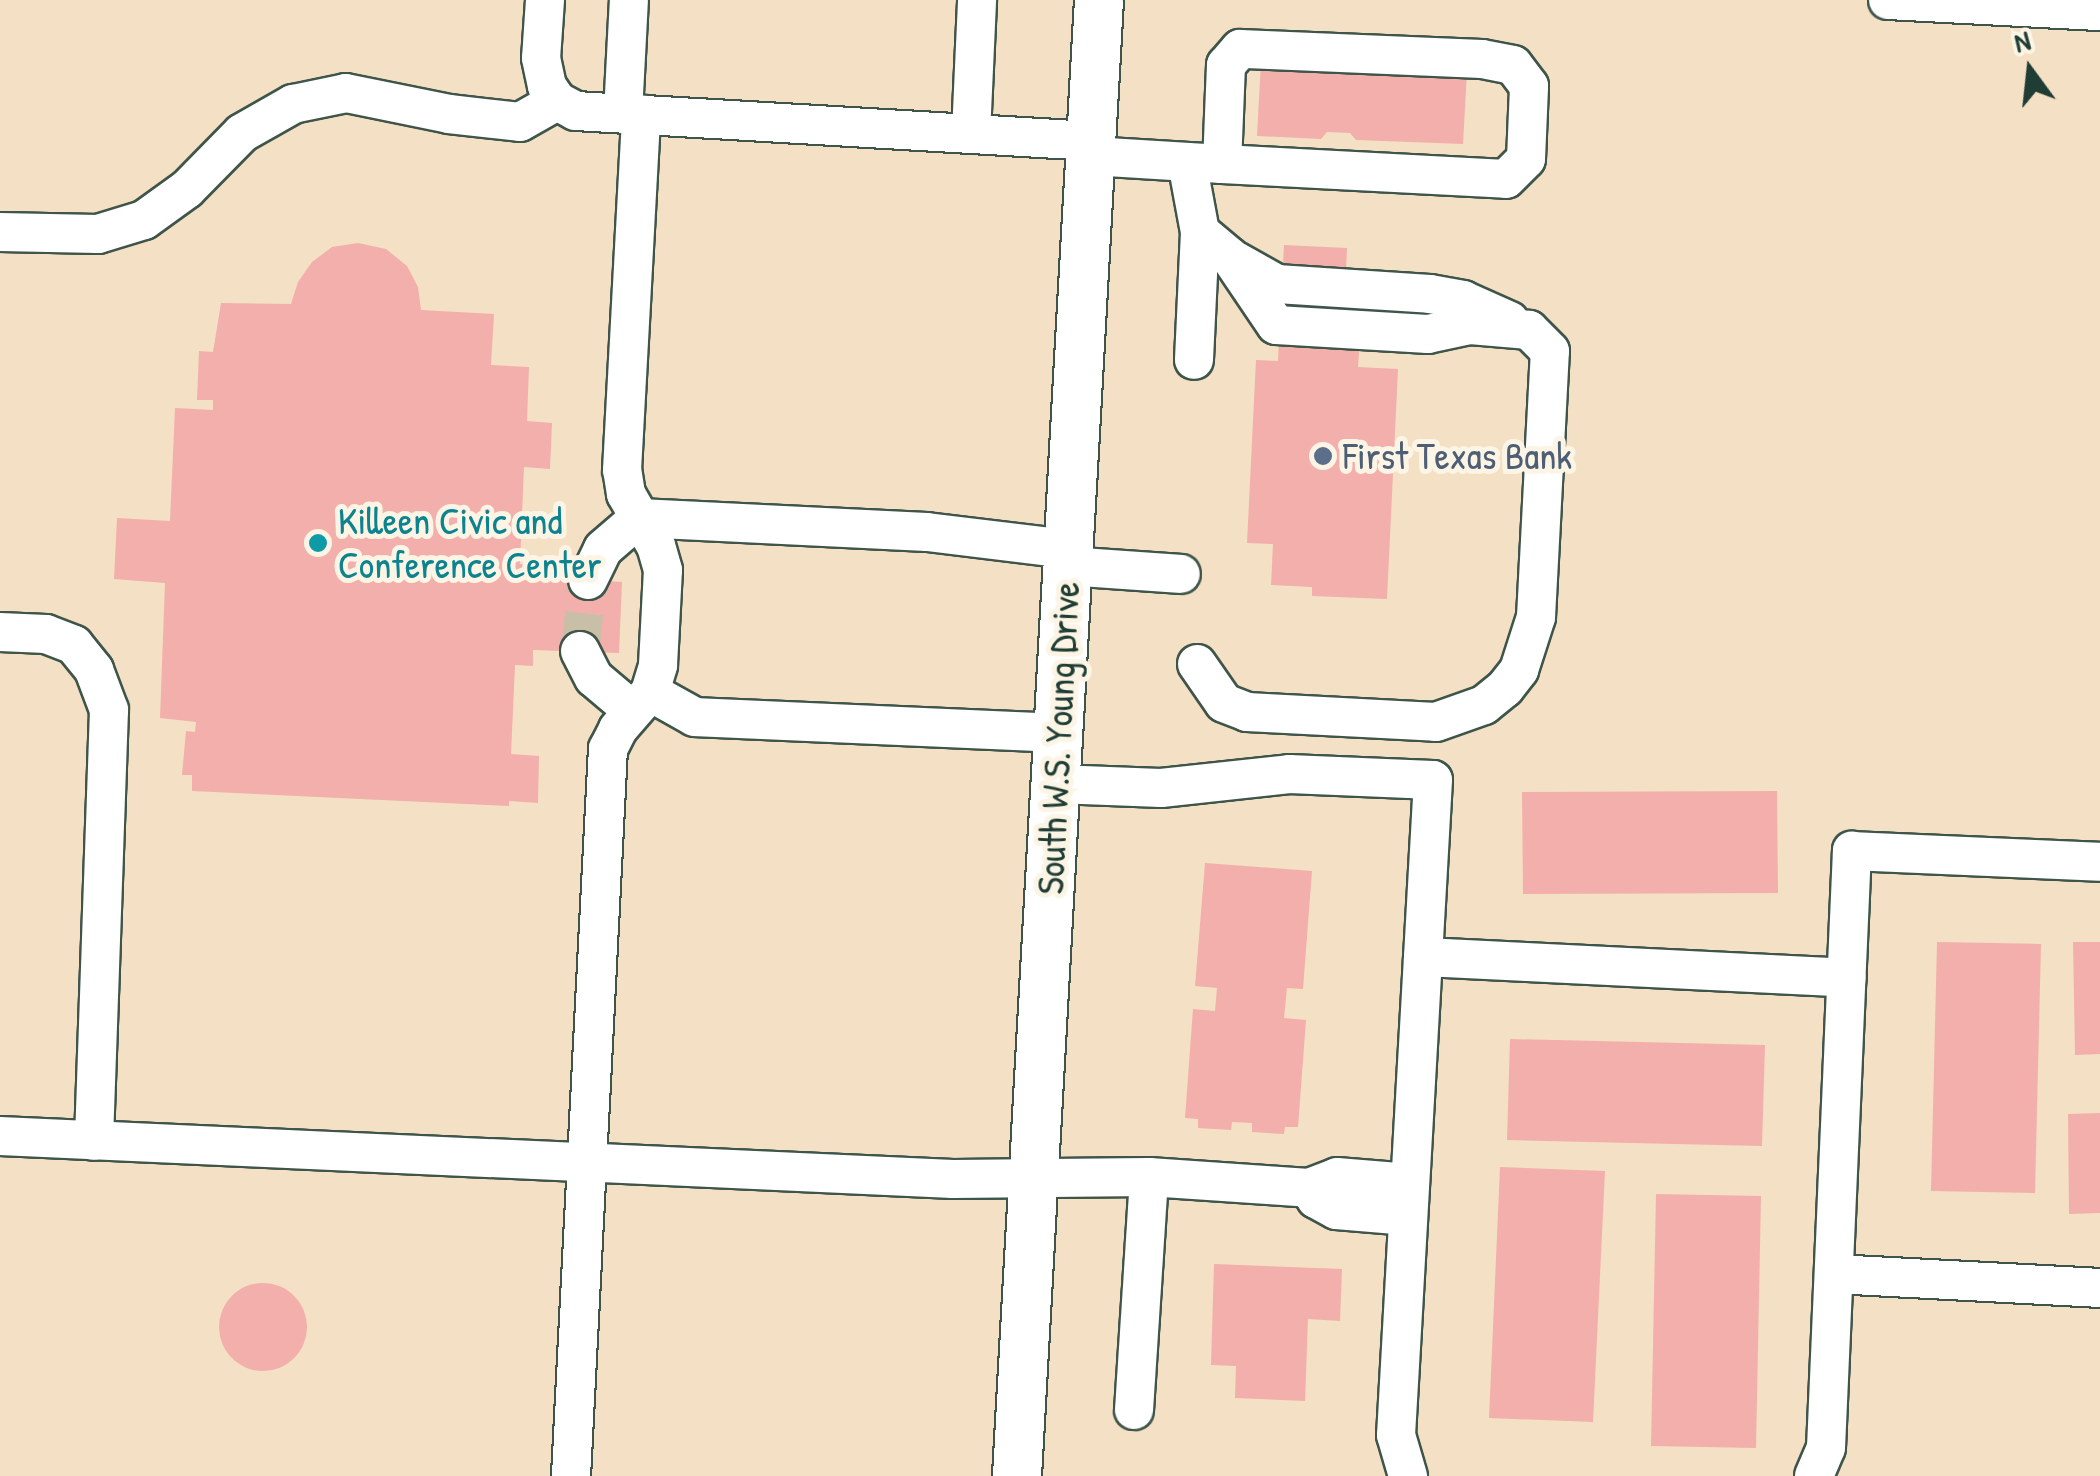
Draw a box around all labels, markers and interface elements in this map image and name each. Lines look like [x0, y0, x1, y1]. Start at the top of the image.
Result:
north arrow [1980, 20, 2080, 120]
text: N [2010, 21, 2034, 61]
place label: First Texas Bank [1343, 433, 1572, 479]
marker: First Texas Bank [1312, 445, 1334, 467]
place label: Killeen Civic and Conference Center [338, 498, 602, 588]
marker: Killeen Civic and Conference Center [307, 532, 329, 554]
street label: South W.S. Young Drive [1027, 580, 1089, 896]

